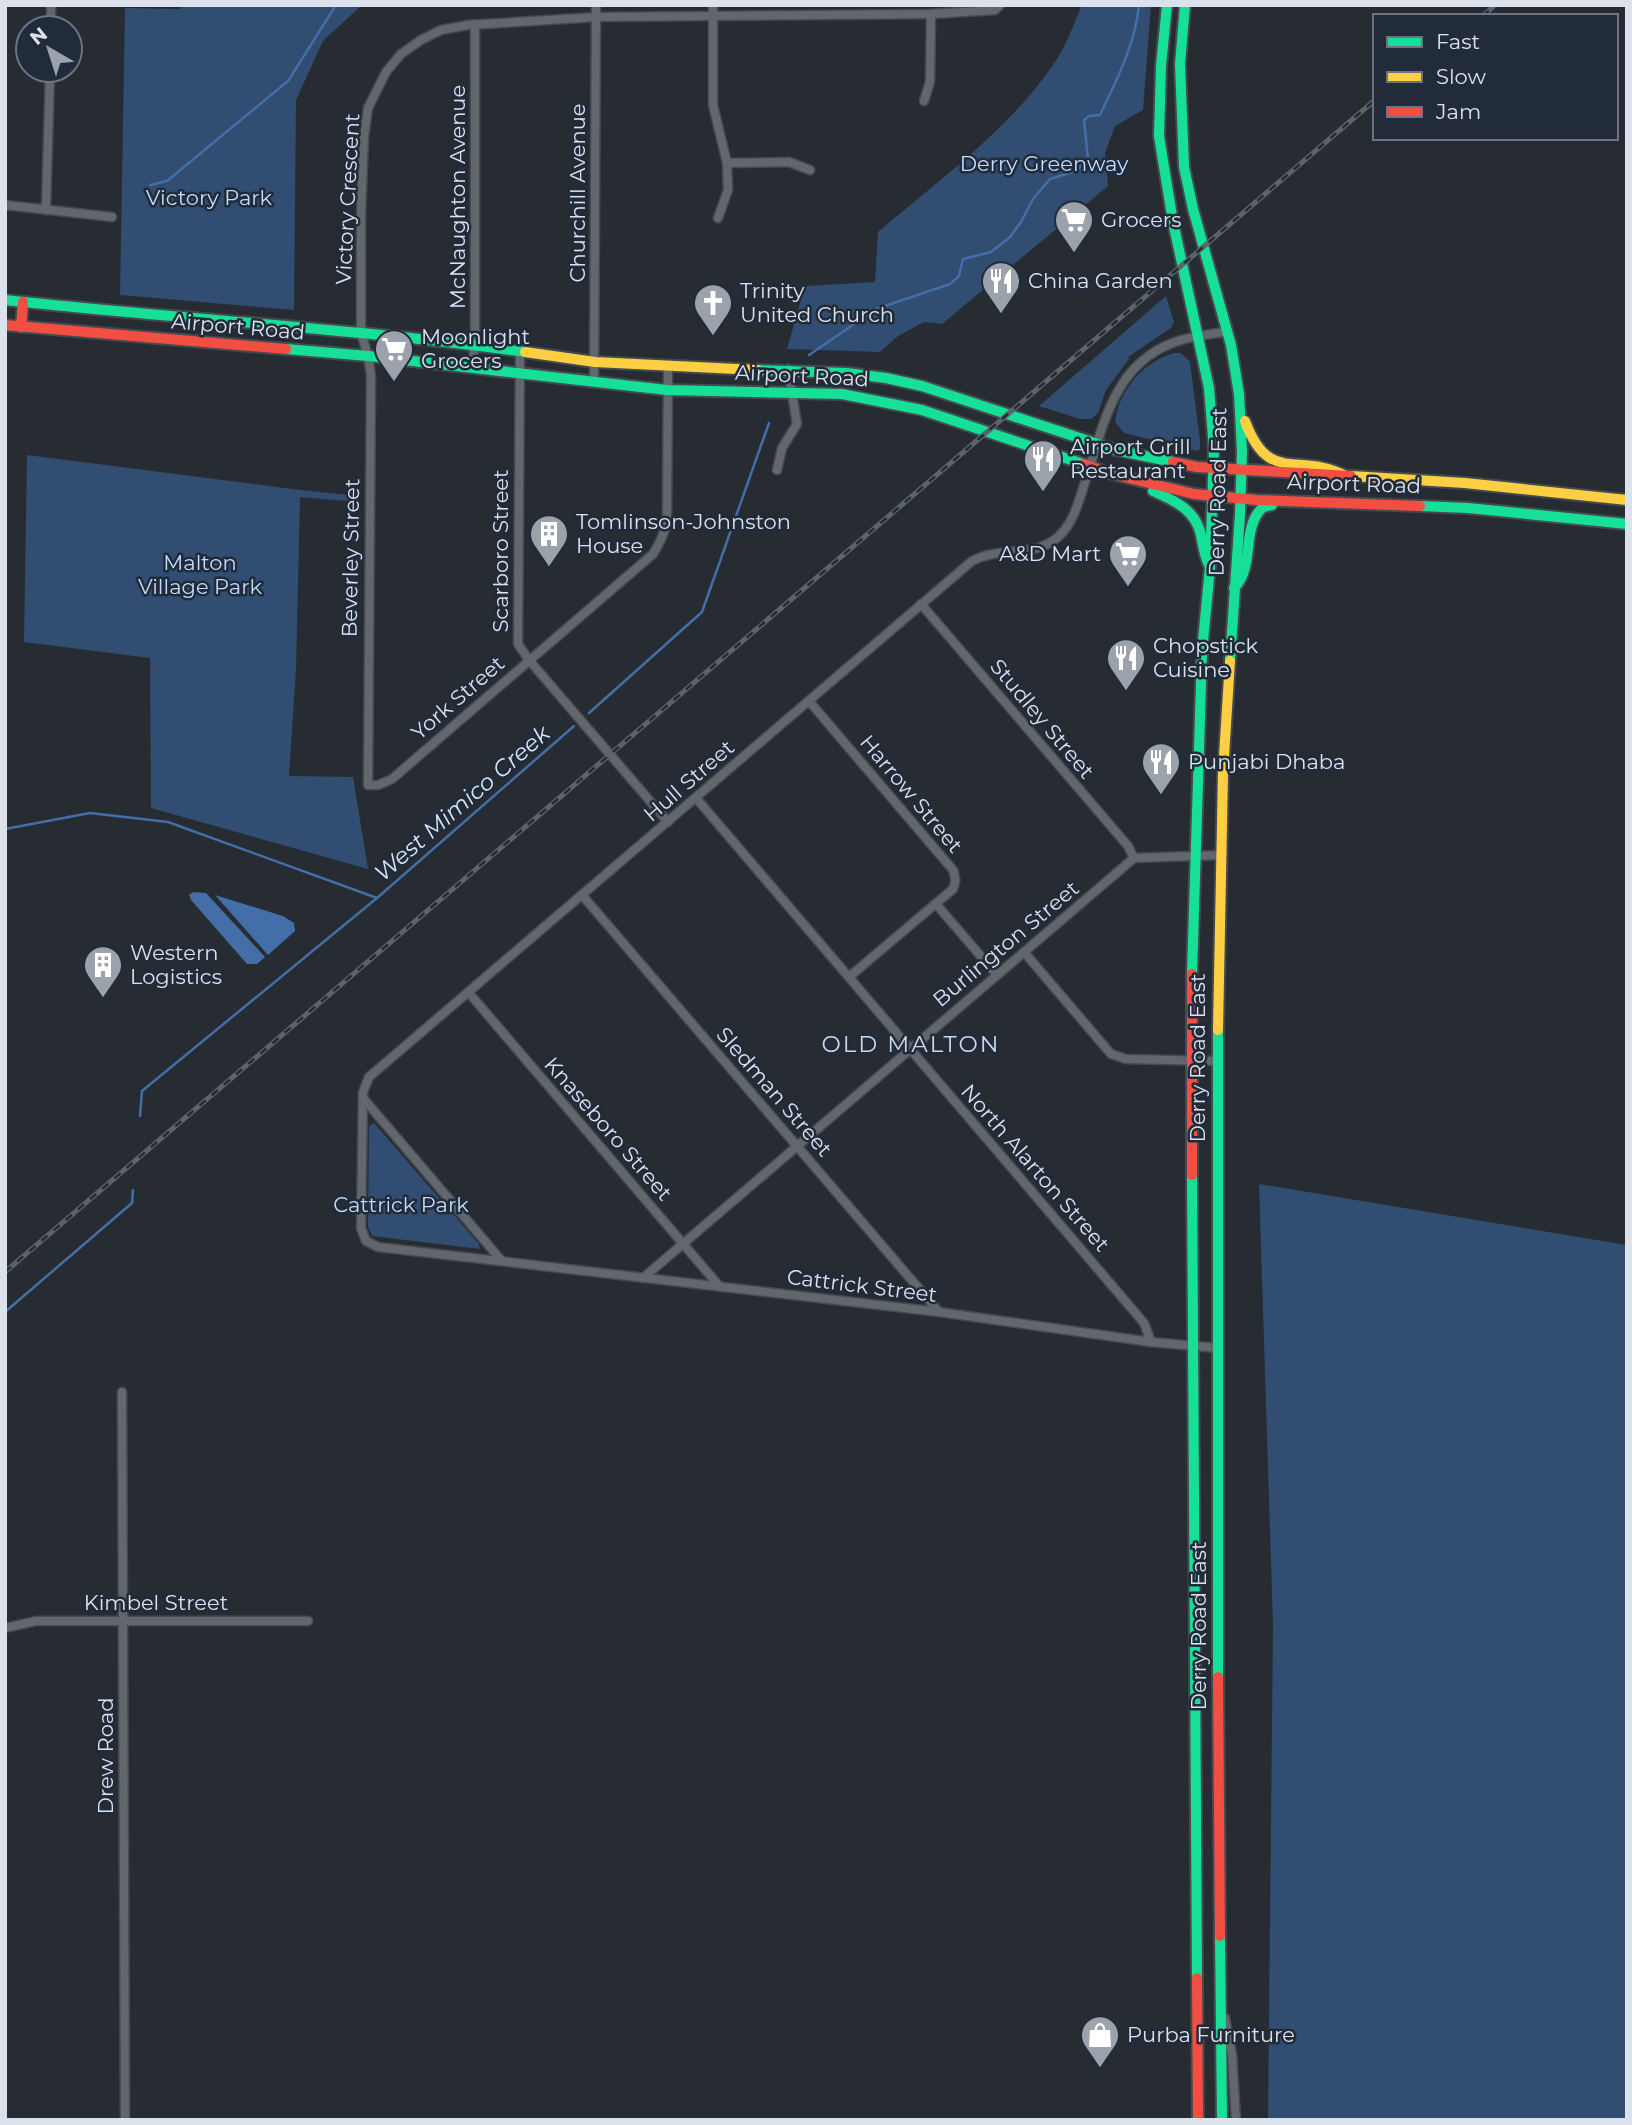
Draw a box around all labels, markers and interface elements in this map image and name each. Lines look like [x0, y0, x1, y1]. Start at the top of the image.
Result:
north arrow [14, 14, 84, 84]
legend [1373, 14, 1618, 140]
text: N [25, 22, 52, 50]
text: Fast [1436, 29, 1480, 54]
text: Slow [1436, 64, 1486, 89]
street label: McNaughton Avenue [445, 85, 470, 309]
text: Jam [1435, 99, 1481, 124]
street label: Churchill Avenue [565, 104, 590, 282]
street label: Victory Crescent [331, 113, 364, 285]
park label: Derry Greenway [960, 151, 1129, 176]
park label: Victory Park [146, 185, 273, 210]
supermarket icon: Grocers [1053, 199, 1095, 254]
place label: Grocers [1101, 207, 1182, 232]
restaurant icon: China Garden [980, 260, 1022, 315]
place label: China Garden [1028, 268, 1173, 293]
place label: Trinity United Church [740, 278, 894, 327]
church icon: Trinity United Church [692, 282, 734, 337]
street label: Airport Road [170, 308, 306, 345]
place label: Moonlight Grocers [421, 324, 530, 373]
supermarket icon: Moonlight Grocers [373, 328, 415, 383]
street label: Airport Road [734, 360, 870, 391]
street label: Derry Road East [1204, 407, 1231, 577]
place label: Airport Grill Restaurant [1070, 434, 1191, 483]
restaurant icon: Airport Grill Restaurant [1022, 438, 1064, 493]
street label: Scarboro Street [488, 469, 513, 633]
street label: Airport Road [1287, 469, 1421, 498]
street label: Beverley Street [337, 478, 364, 638]
place label: Tomlinson-Johnston House [576, 509, 791, 558]
building icon: Tomlinson-Johnston House [528, 513, 570, 568]
supermarket icon: A&D Mart [1107, 533, 1149, 588]
place label: A&D Mart [999, 541, 1101, 566]
park label: Malton Village Park [138, 550, 263, 599]
place label: Chopstick Cuisine [1153, 633, 1259, 682]
restaurant icon: Chopstick Cuisine [1105, 637, 1147, 692]
street label: York Street [406, 650, 509, 745]
street label: Studley Street [985, 654, 1100, 784]
water label: West Mimico Creek [369, 718, 556, 887]
street label: Harrow Street [855, 730, 968, 858]
street label: Hull Street [638, 735, 739, 827]
restaurant icon: Punjabi Dhaba [1140, 741, 1182, 796]
place label: Punjabi Dhaba [1188, 749, 1345, 774]
street label: Burlington Street [928, 875, 1084, 1012]
place label: Western Logistics [130, 940, 222, 989]
building icon: Western Logistics [82, 944, 124, 999]
street label: Derry Road East [1185, 974, 1210, 1142]
street label: Sledman Street [711, 1022, 837, 1162]
district label: OLD MALTON [821, 1030, 1001, 1058]
street label: Knaseboro Street [539, 1052, 678, 1206]
street label: North Alarton Street [956, 1079, 1115, 1256]
park label: Cattrick Park [333, 1192, 469, 1217]
street label: Cattrick Street [786, 1264, 939, 1307]
street label: Derry Road East [1186, 1542, 1211, 1710]
street label: Kimbel Street [84, 1590, 228, 1615]
street label: Drew Road [93, 1698, 118, 1814]
shop icon: Purba Furniture [1079, 2014, 1121, 2069]
place label: Purba Furniture [1127, 2022, 1295, 2047]

